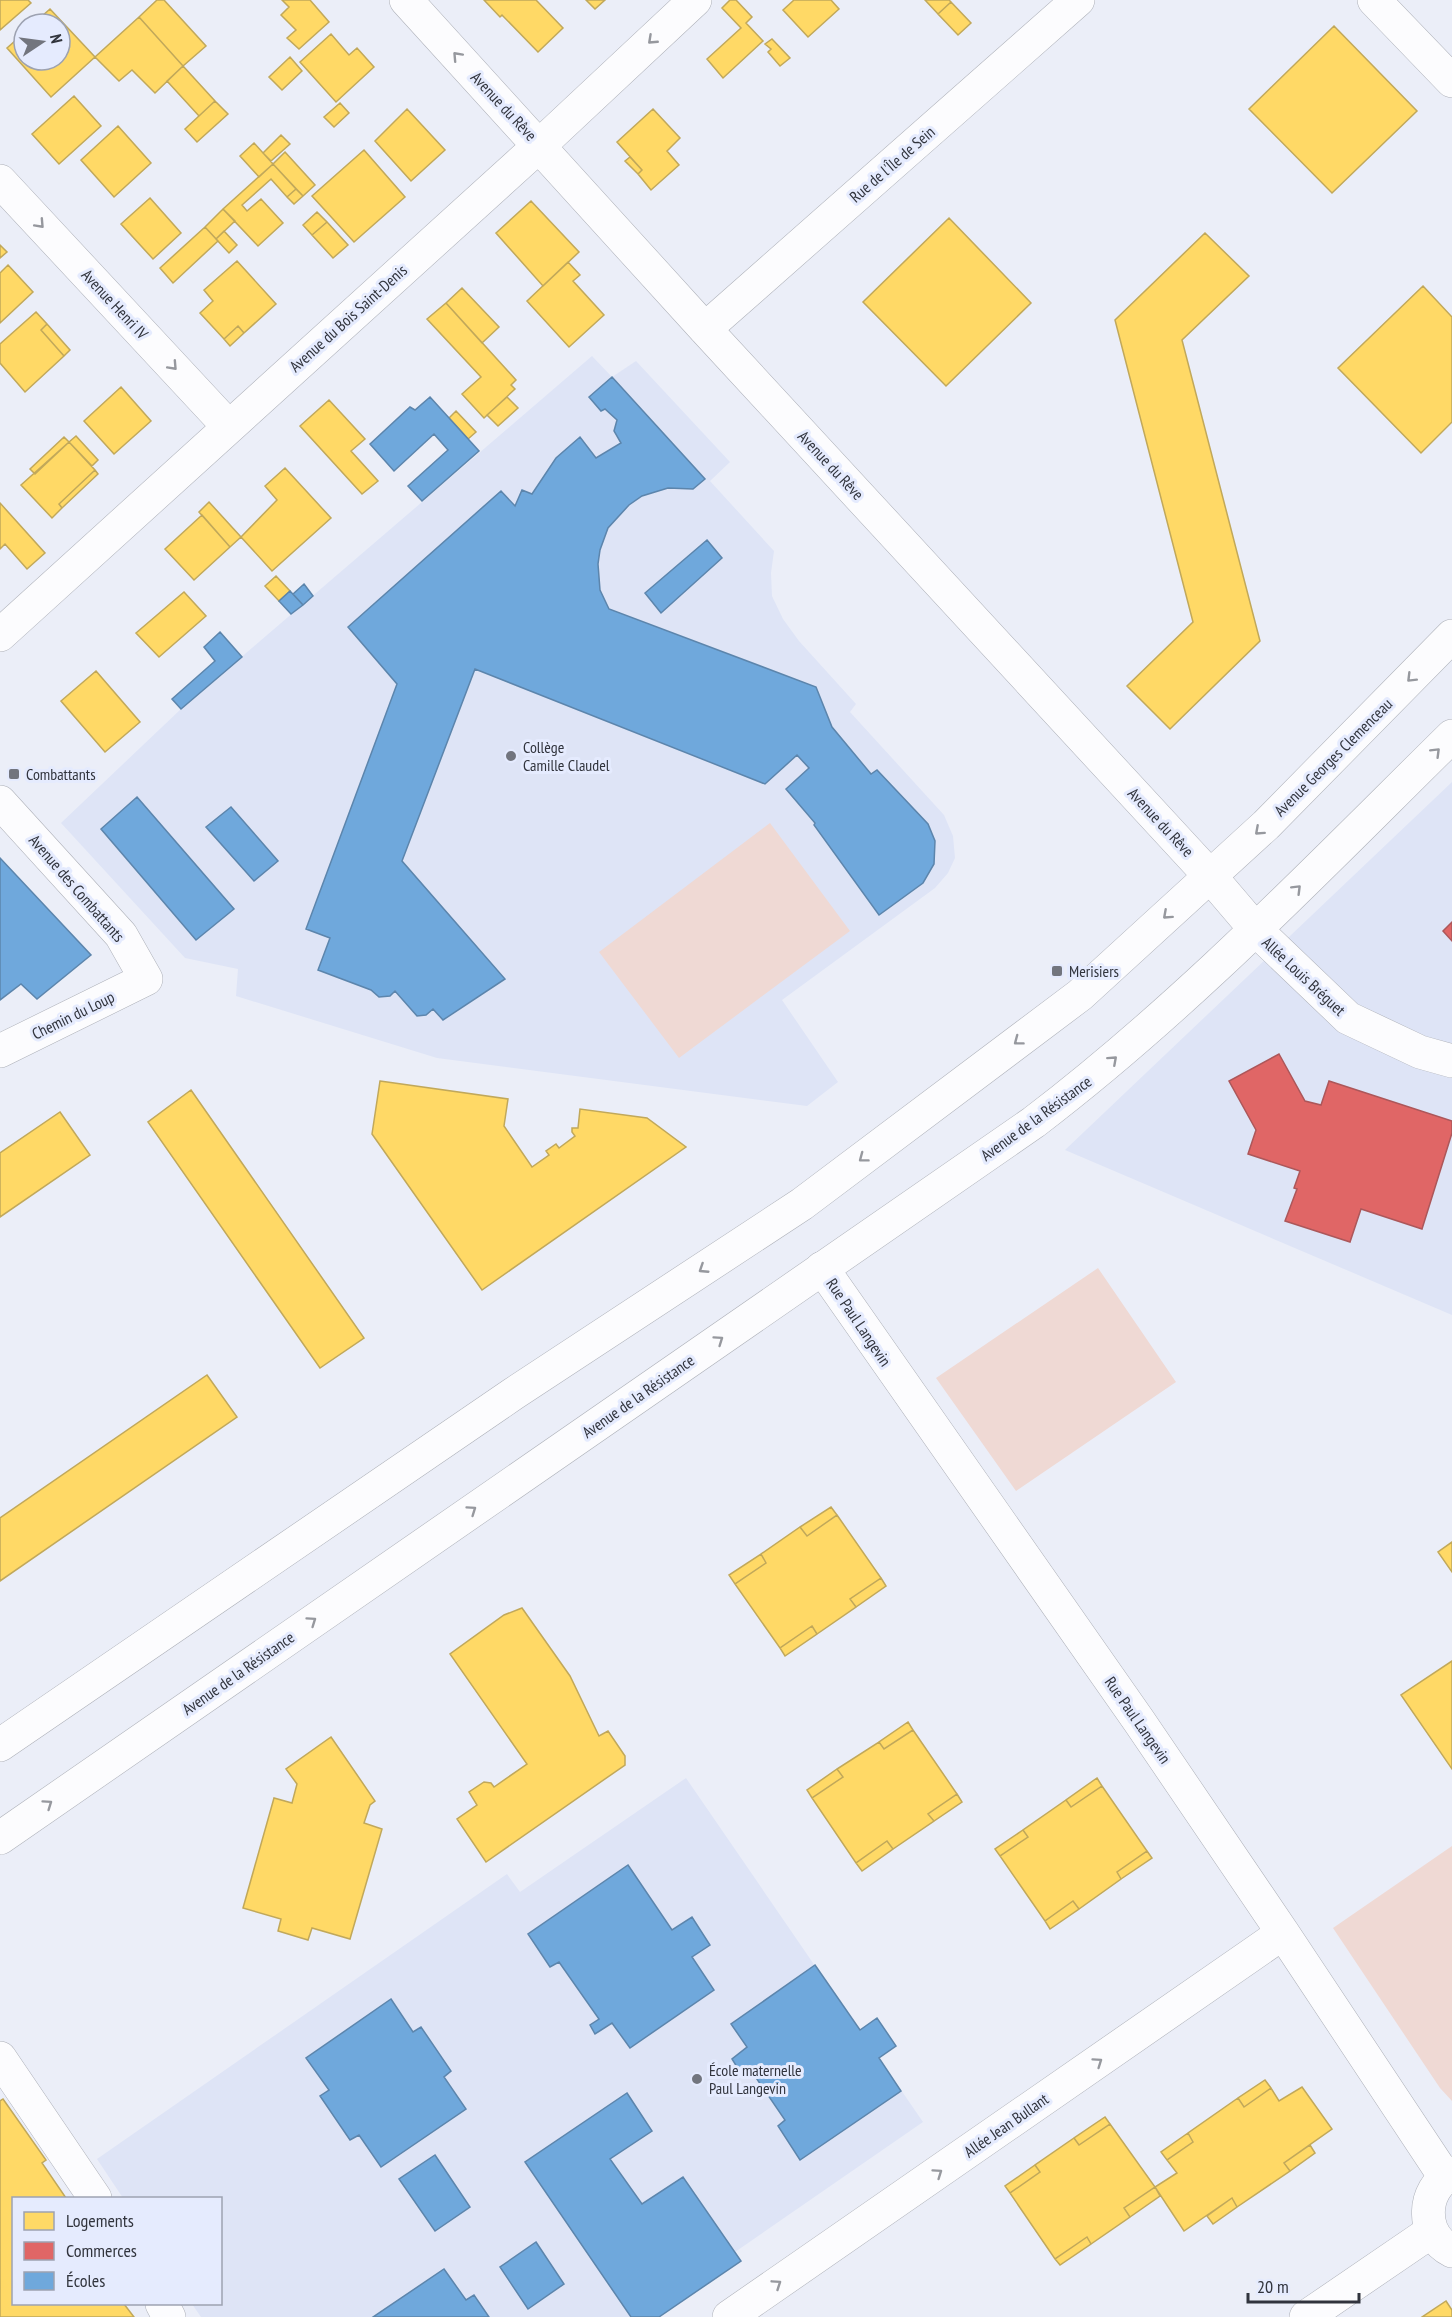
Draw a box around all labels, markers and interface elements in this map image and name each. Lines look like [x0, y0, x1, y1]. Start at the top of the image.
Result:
north arrow [12, 12, 72, 72]
text: N [46, 32, 67, 45]
one-way arrow [649, 33, 659, 44]
one-way arrow [454, 52, 465, 63]
street label: Avenue du Rêve [467, 67, 541, 145]
street label: Rue de l'Île de Sein [845, 122, 939, 206]
one-way arrow [33, 217, 44, 227]
street label: Avenue du Bois Saint-Denis [285, 260, 411, 376]
street label: Avenue Henri IV [78, 265, 153, 344]
one-way arrow [166, 360, 177, 370]
street label: Avenue du Rêve [794, 426, 868, 504]
one-way arrow [1407, 671, 1418, 681]
street label: Avenue Georges Clemenceau [1270, 694, 1396, 820]
place label: Collège Camille Claudel [523, 737, 610, 775]
one-way arrow [1428, 748, 1439, 759]
marker: Collège Camille Claudel [504, 749, 518, 763]
place label: Combattants [26, 764, 96, 784]
marker: Combattants [7, 767, 21, 781]
street label: Avenue du Rêve [1124, 783, 1198, 861]
one-way arrow [1255, 824, 1266, 835]
street label: Avenue des Combattants [25, 830, 129, 946]
one-way arrow [1290, 885, 1301, 896]
one-way arrow [1163, 908, 1174, 919]
street label: Allée Louis Bréguet [1258, 932, 1350, 1020]
place label: Merisiers [1069, 961, 1119, 981]
marker: Merisiers [1050, 964, 1064, 978]
street label: Chemin du Loup [28, 986, 118, 1044]
one-way arrow [1014, 1034, 1025, 1045]
one-way arrow [1106, 1056, 1116, 1067]
street label: Avenue de la Résistance [977, 1071, 1095, 1165]
one-way arrow [858, 1151, 869, 1162]
one-way arrow [698, 1262, 709, 1273]
street label: Rue Paul Langevin [822, 1274, 896, 1370]
one-way arrow [713, 1336, 724, 1347]
street label: Avenue de la Résistance [578, 1350, 698, 1442]
one-way arrow [466, 1506, 477, 1517]
one-way arrow [305, 1617, 316, 1628]
street label: Avenue de la Résistance [178, 1627, 298, 1719]
street label: Rue Paul Langevin [1101, 1673, 1175, 1767]
one-way arrow [41, 1800, 52, 1811]
one-way arrow [1091, 2058, 1102, 2069]
place label: École maternelle Paul Langevin [709, 2060, 802, 2098]
marker: École maternelle Paul Langevin [690, 2072, 704, 2086]
street label: Allée Jean Bullant [960, 2088, 1053, 2161]
one-way arrow [931, 2169, 942, 2180]
legend [12, 2197, 222, 2305]
text: Logements [66, 2209, 134, 2232]
text: Commerces [66, 2239, 137, 2262]
scale bar [1248, 2266, 1359, 2304]
text: Écoles [66, 2269, 105, 2292]
text: 20 m [1257, 2275, 1289, 2298]
one-way arrow [771, 2280, 782, 2291]

